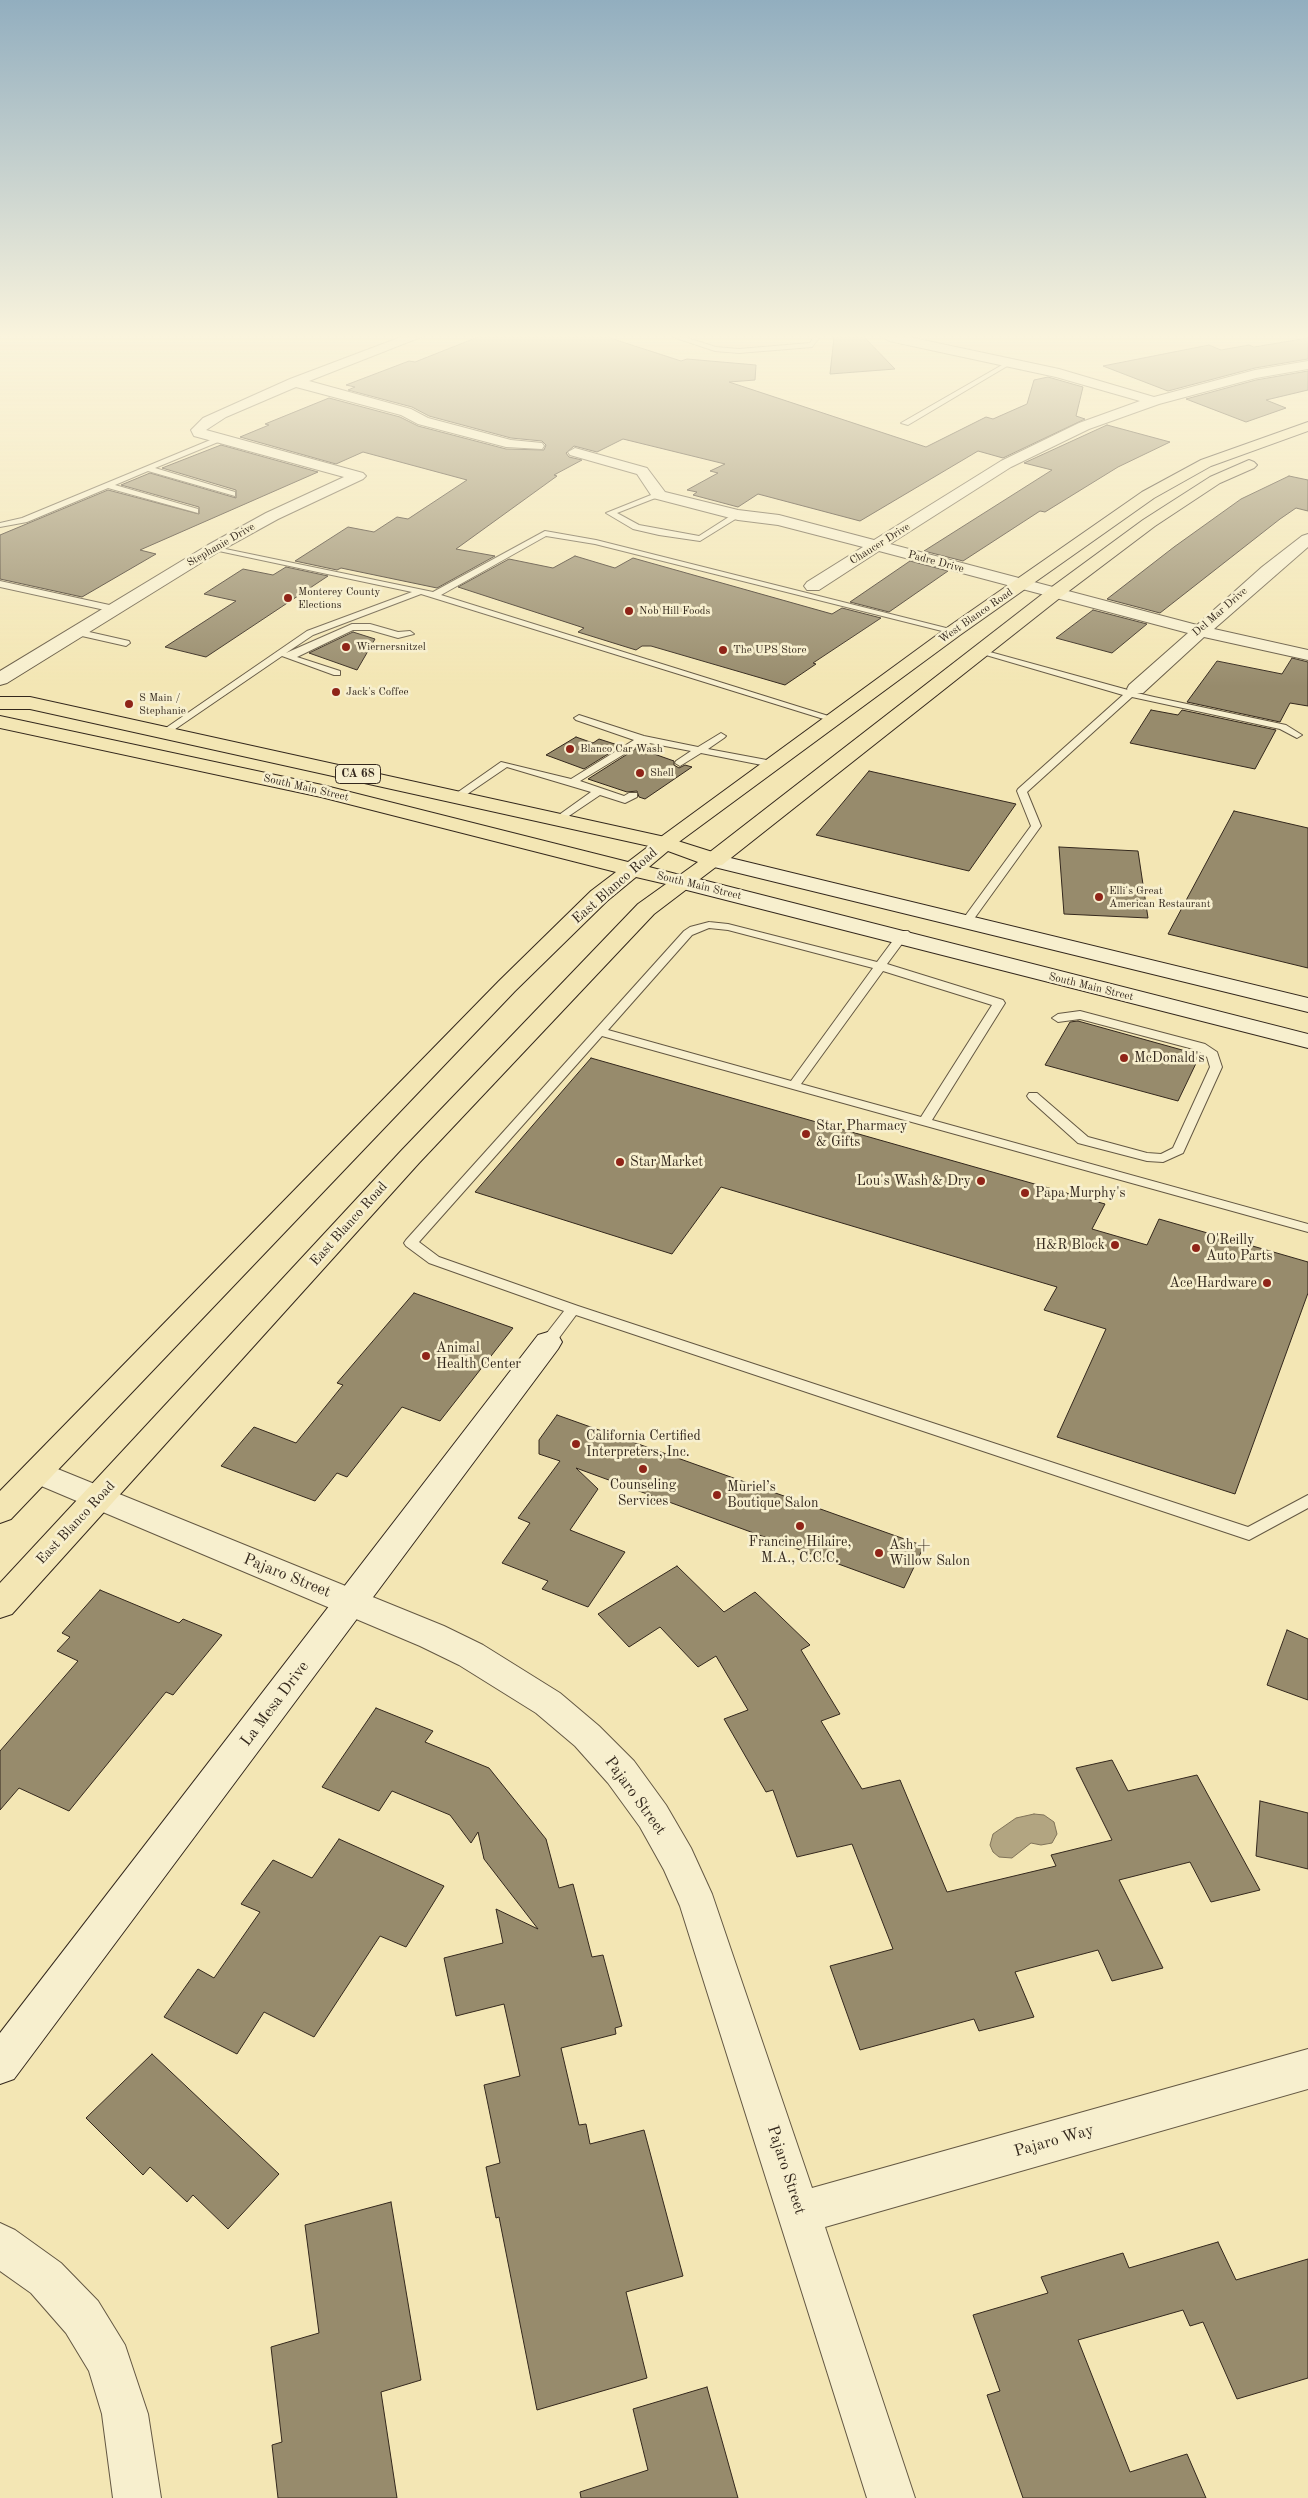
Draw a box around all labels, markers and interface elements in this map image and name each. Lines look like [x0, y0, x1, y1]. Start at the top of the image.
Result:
street label: Stephanie Drive [185, 520, 257, 570]
street label: Chaucer Drive [847, 520, 913, 568]
street label: Padre Drive [907, 548, 965, 576]
place label: Monterey County Elections [298, 585, 380, 611]
street label: Del Mar Drive [1190, 585, 1250, 639]
street label: West Blanco Road [936, 586, 1016, 646]
marker: Monterey County Elections [282, 592, 294, 604]
place label: Nob Hill Foods [639, 604, 710, 618]
marker: Nob Hill Foods [623, 605, 635, 617]
place label: Wiernersnitzel [356, 640, 426, 654]
marker: Wiernersnitzel [340, 641, 352, 653]
place label: The UPS Store [733, 643, 807, 657]
marker: The UPS Store [717, 644, 729, 656]
place label: Jack's Coffee [346, 685, 409, 699]
marker: Jack's Coffee [330, 686, 342, 698]
place label: S Main / Stephanie [139, 691, 186, 717]
marker: S Main / Stephanie [123, 698, 135, 710]
place label: Blanco Car Wash [580, 742, 663, 756]
marker: Blanco Car Wash [564, 743, 576, 755]
road number: CA 68 [336, 764, 380, 784]
place label: Shell [650, 766, 674, 780]
marker: Shell [634, 767, 646, 779]
street label: South Main Street [262, 772, 350, 804]
street label: East Blanco Road [569, 844, 661, 928]
street label: South Main Street [655, 869, 743, 903]
place label: Elli's Great American Restaurant [1109, 884, 1211, 910]
marker: Elli's Great American Restaurant [1093, 891, 1105, 903]
street label: South Main Street [1047, 970, 1135, 1004]
place label: McDonald's [1134, 1050, 1205, 1066]
marker: McDonald's [1118, 1052, 1130, 1064]
place label: Star Pharmacy & Gifts [816, 1118, 908, 1150]
marker: Star Pharmacy & Gifts [800, 1128, 812, 1140]
place label: Star Market [630, 1154, 703, 1170]
marker: Star Market [614, 1156, 626, 1168]
place label: Lou's Wash & Dry [856, 1173, 971, 1189]
marker: Lou's Wash & Dry [975, 1175, 987, 1187]
street label: East Blanco Road [307, 1178, 391, 1270]
place label: Papa Murphy's [1035, 1185, 1126, 1201]
marker: Papa Murphy's [1019, 1187, 1031, 1199]
place label: O'Reilly Auto Parts [1206, 1232, 1272, 1264]
place label: H&R Block [1035, 1237, 1105, 1253]
marker: H&R Block [1109, 1239, 1121, 1251]
marker: O'Reilly Auto Parts [1190, 1242, 1202, 1254]
place label: Ace Hardware [1169, 1275, 1257, 1291]
marker: Ace Hardware [1261, 1277, 1273, 1289]
place label: Animal Health Center [436, 1340, 521, 1372]
marker: Animal Health Center [420, 1350, 432, 1362]
place label: California Certified Interpreters, Inc. [586, 1428, 701, 1460]
marker: California Certified Interpreters, Inc. [570, 1438, 582, 1450]
marker: Counseling Services [637, 1463, 649, 1475]
place label: Counseling Services [610, 1477, 676, 1510]
street label: East Blanco Road [33, 1478, 119, 1568]
place label: Muriel’s Boutique Salon [727, 1479, 819, 1511]
marker: Muriel’s Boutique Salon [711, 1489, 723, 1501]
marker: Francine Hilaire, M.A., C.C.C. [794, 1520, 806, 1532]
place label: Francine Hilaire, M.A., C.C.C. [749, 1534, 851, 1566]
place label: Ash + Willow Salon [889, 1537, 970, 1570]
marker: Ash + Willow Salon [873, 1547, 885, 1559]
street label: Pajaro Street [241, 1550, 333, 1602]
street label: La Mesa Drive [237, 1658, 313, 1750]
street label: Pajaro Street [600, 1753, 670, 1839]
street label: Pajaro Way [1012, 2120, 1096, 2162]
street label: Pajaro Street [763, 2123, 809, 2217]

